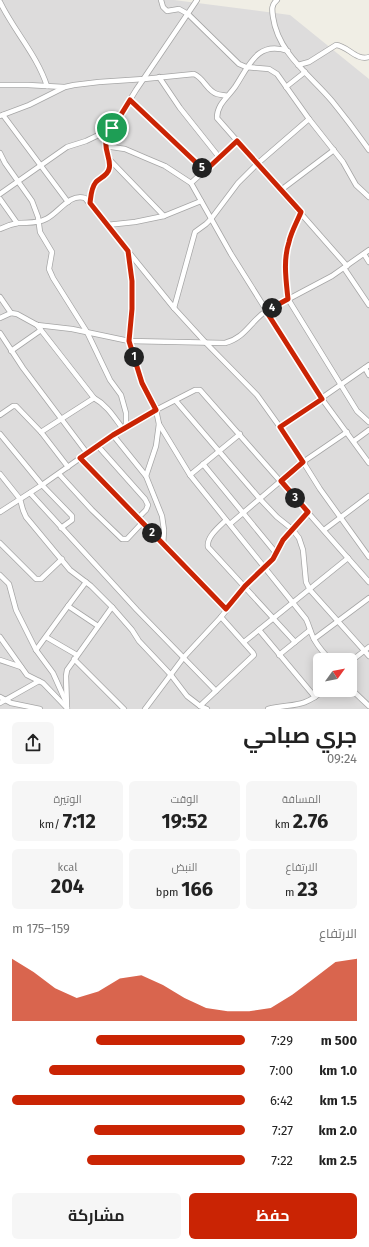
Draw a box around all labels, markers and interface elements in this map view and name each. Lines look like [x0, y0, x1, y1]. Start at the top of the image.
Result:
pin [95, 111, 129, 145]
icon: arrive [101, 117, 123, 139]
pin: 5 [192, 158, 212, 178]
text: 5 [199, 161, 205, 174]
pin: 4 [262, 298, 282, 318]
text: 4 [269, 301, 275, 314]
pin: 1 [124, 347, 144, 367]
text: 1 [131, 350, 137, 363]
pin: 3 [285, 488, 305, 508]
text: 3 [292, 491, 298, 504]
pin: 2 [142, 523, 162, 543]
text: 2 [149, 526, 155, 539]
north arrow [313, 653, 357, 697]
map controls [313, 653, 357, 697]
button: share [12, 722, 54, 764]
text: جري صباحي [243, 722, 357, 749]
text: 09:24 [327, 751, 357, 766]
text: الوتيرة [53, 793, 82, 806]
text: الوقت [170, 793, 199, 806]
text: المسافة [282, 793, 321, 806]
text: 7:12 [63, 809, 96, 833]
text: 19:52 [161, 809, 208, 833]
text: 2.76 [293, 809, 328, 833]
text: /km [39, 818, 63, 831]
text: km [275, 818, 293, 831]
text: kcal [58, 861, 77, 874]
text: النبض [172, 861, 197, 874]
text: الارتفاع [285, 861, 318, 874]
text: 204 [51, 874, 84, 898]
text: 166 [181, 877, 213, 901]
text: 23 [297, 877, 318, 901]
text: bpm [156, 886, 181, 899]
text: m [285, 886, 297, 899]
text: 159–175 m [12, 921, 70, 936]
text: الارتفاع [319, 926, 357, 941]
text: 7:29 [271, 1033, 293, 1048]
text: 500 m [321, 1033, 357, 1048]
text: 7:00 [270, 1063, 293, 1078]
text: 1.0 km [319, 1063, 357, 1078]
text: 6:42 [270, 1093, 293, 1108]
text: 1.5 km [319, 1093, 357, 1108]
text: 7:27 [272, 1123, 293, 1138]
text: 2.0 km [318, 1123, 357, 1138]
text: 7:22 [271, 1153, 293, 1168]
text: 2.5 km [319, 1153, 357, 1168]
button: مشاركة [12, 1193, 181, 1239]
button: حفظ [189, 1193, 357, 1239]

